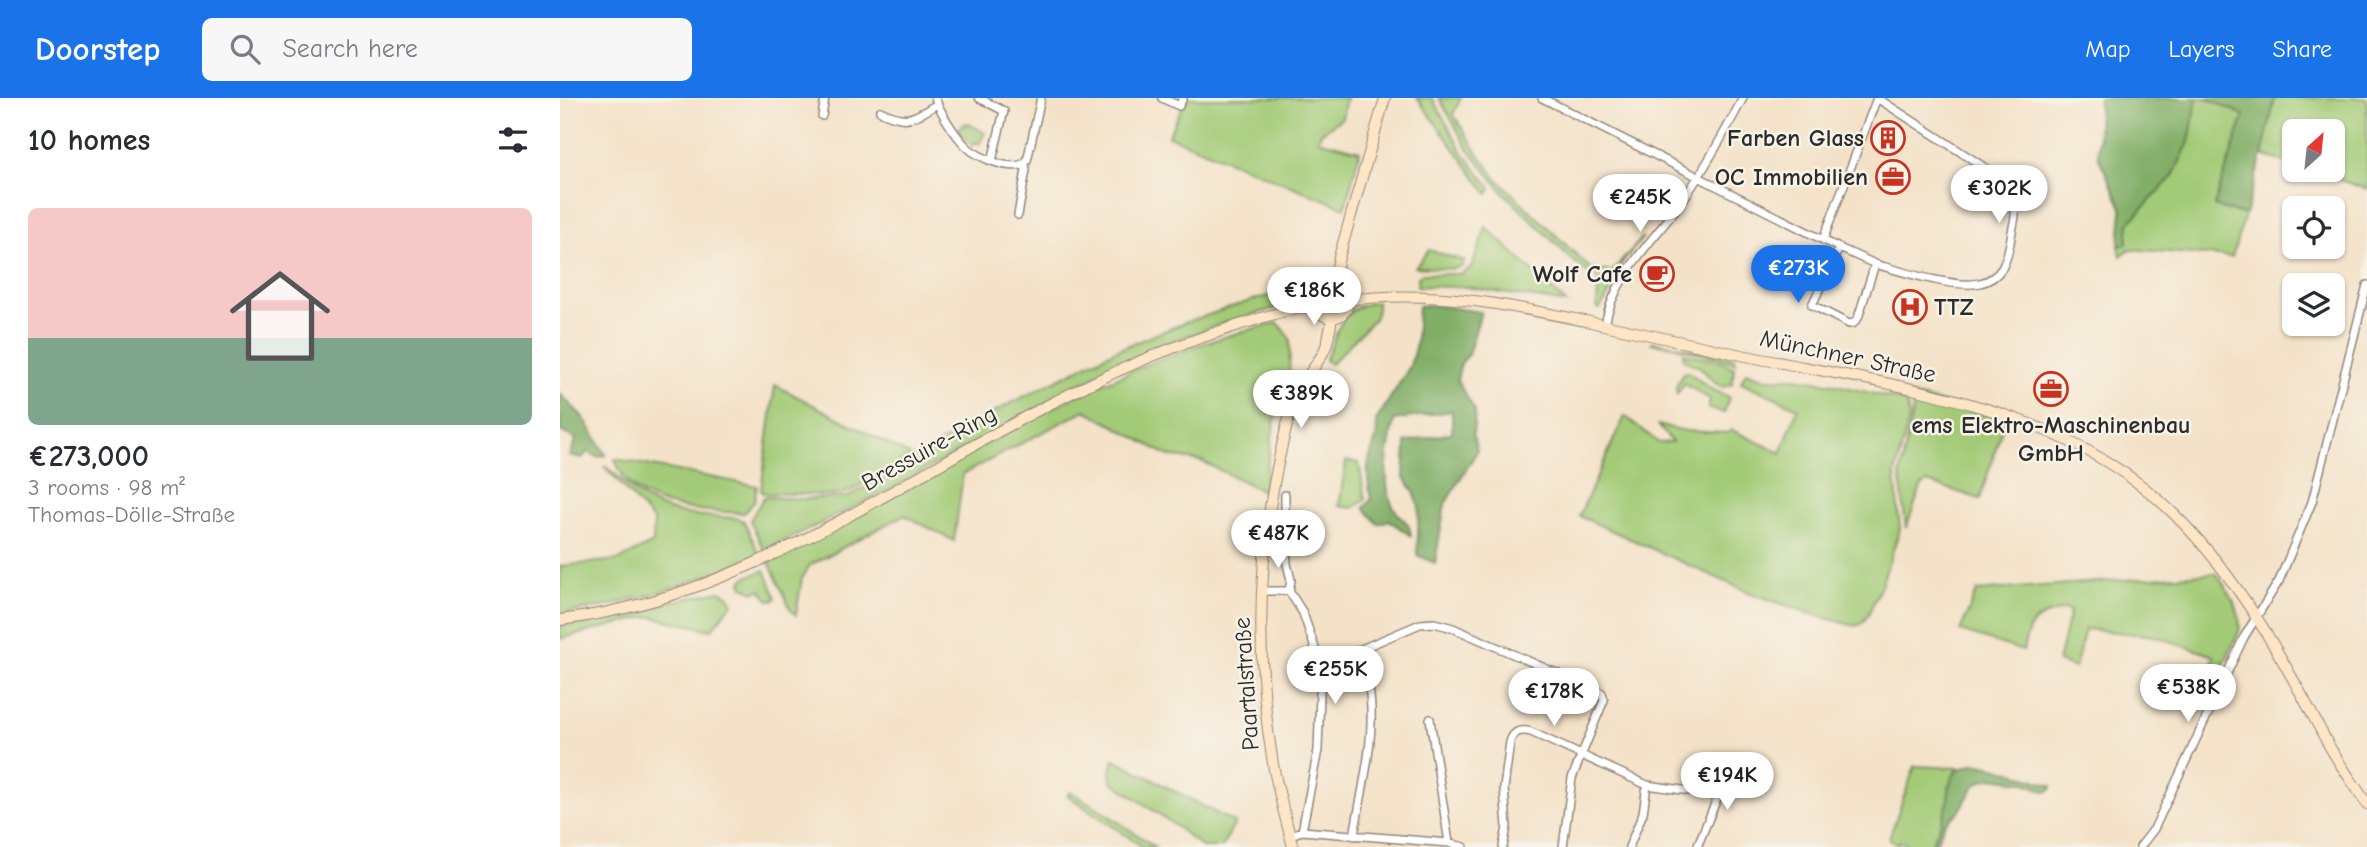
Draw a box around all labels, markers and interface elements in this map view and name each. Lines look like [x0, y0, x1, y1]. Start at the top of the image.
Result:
search box [202, 18, 692, 81]
text: Doorstep [35, 30, 160, 68]
icon: search [226, 30, 264, 68]
text: Search here [282, 34, 418, 64]
text: Map [2085, 35, 2131, 63]
text: Layers [2169, 35, 2234, 63]
text: Share [2272, 35, 2332, 63]
building icon: Farben Glass [1869, 119, 1907, 157]
north arrow [2282, 119, 2345, 182]
map controls [2282, 119, 2345, 336]
icon: filters [494, 121, 532, 159]
text: 10 homes [28, 123, 150, 158]
place label: Farben Glass [1727, 124, 1864, 152]
office icon: OC Immobilien [1874, 158, 1912, 196]
place label: OC Immobilien [1715, 163, 1868, 191]
pin: €302K [1950, 166, 2048, 225]
pin: €245K [1591, 174, 1689, 234]
text: €302K [1967, 174, 2031, 201]
text: €245K [1609, 183, 1671, 210]
button: locate [2282, 196, 2345, 259]
pin: €273K [1749, 246, 1847, 305]
icon: home [217, 253, 343, 379]
text: €273K [1767, 254, 1829, 281]
cafe icon: Wolf Cafe [1638, 255, 1676, 293]
place label: Wolf Cafe [1533, 260, 1632, 288]
pin: €186K [1265, 268, 1363, 327]
button: layers [2282, 273, 2345, 336]
text: €186K [1283, 276, 1345, 303]
hospital icon: TTZ [1891, 288, 1929, 326]
place label: TTZ [1934, 293, 1974, 321]
street label: Münchner Straße [1757, 324, 1939, 388]
pin: €389K [1252, 370, 1350, 430]
office icon: ems Elektro-Maschinenbau GmbH [2032, 370, 2070, 408]
text: €389K [1269, 379, 1333, 406]
street label: Bressuire-Ring [857, 399, 1001, 497]
place label: ems Elektro-Maschinenbau GmbH [1911, 411, 2191, 467]
text: €273,000 [28, 439, 149, 474]
text: 3 rooms · 98 m² [28, 474, 185, 501]
text: Thomas-Dölle-Straße [28, 501, 235, 528]
pin: €487K [1229, 510, 1327, 570]
text: €487K [1247, 519, 1309, 546]
street label: Paartalstraße [1227, 616, 1265, 752]
pin: €255K [1286, 646, 1384, 706]
text: €255K [1303, 655, 1367, 682]
pin: €538K [2139, 664, 2237, 724]
pin: €178K [1505, 668, 1603, 728]
text: €538K [2156, 673, 2220, 700]
text: €178K [1524, 677, 1584, 704]
pin: €194K [1678, 752, 1776, 812]
text: €194K [1697, 761, 1757, 788]

